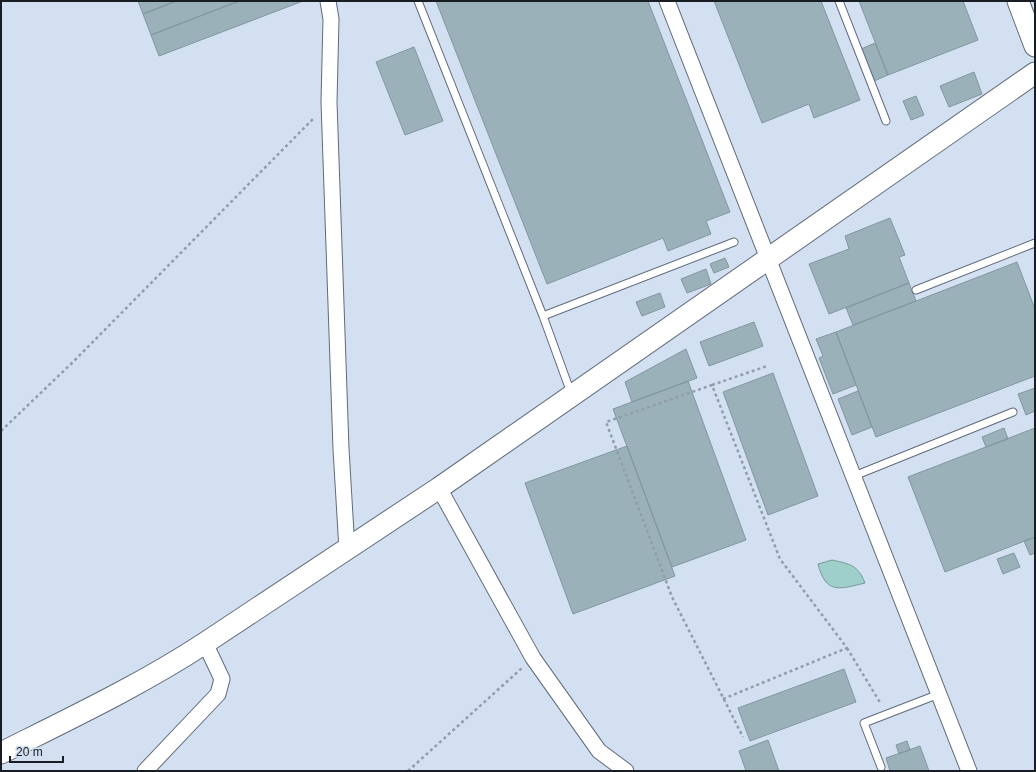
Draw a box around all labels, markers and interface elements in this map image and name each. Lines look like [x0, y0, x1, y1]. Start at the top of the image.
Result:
scale bar [10, 738, 63, 764]
text: 20 m [16, 745, 43, 759]

